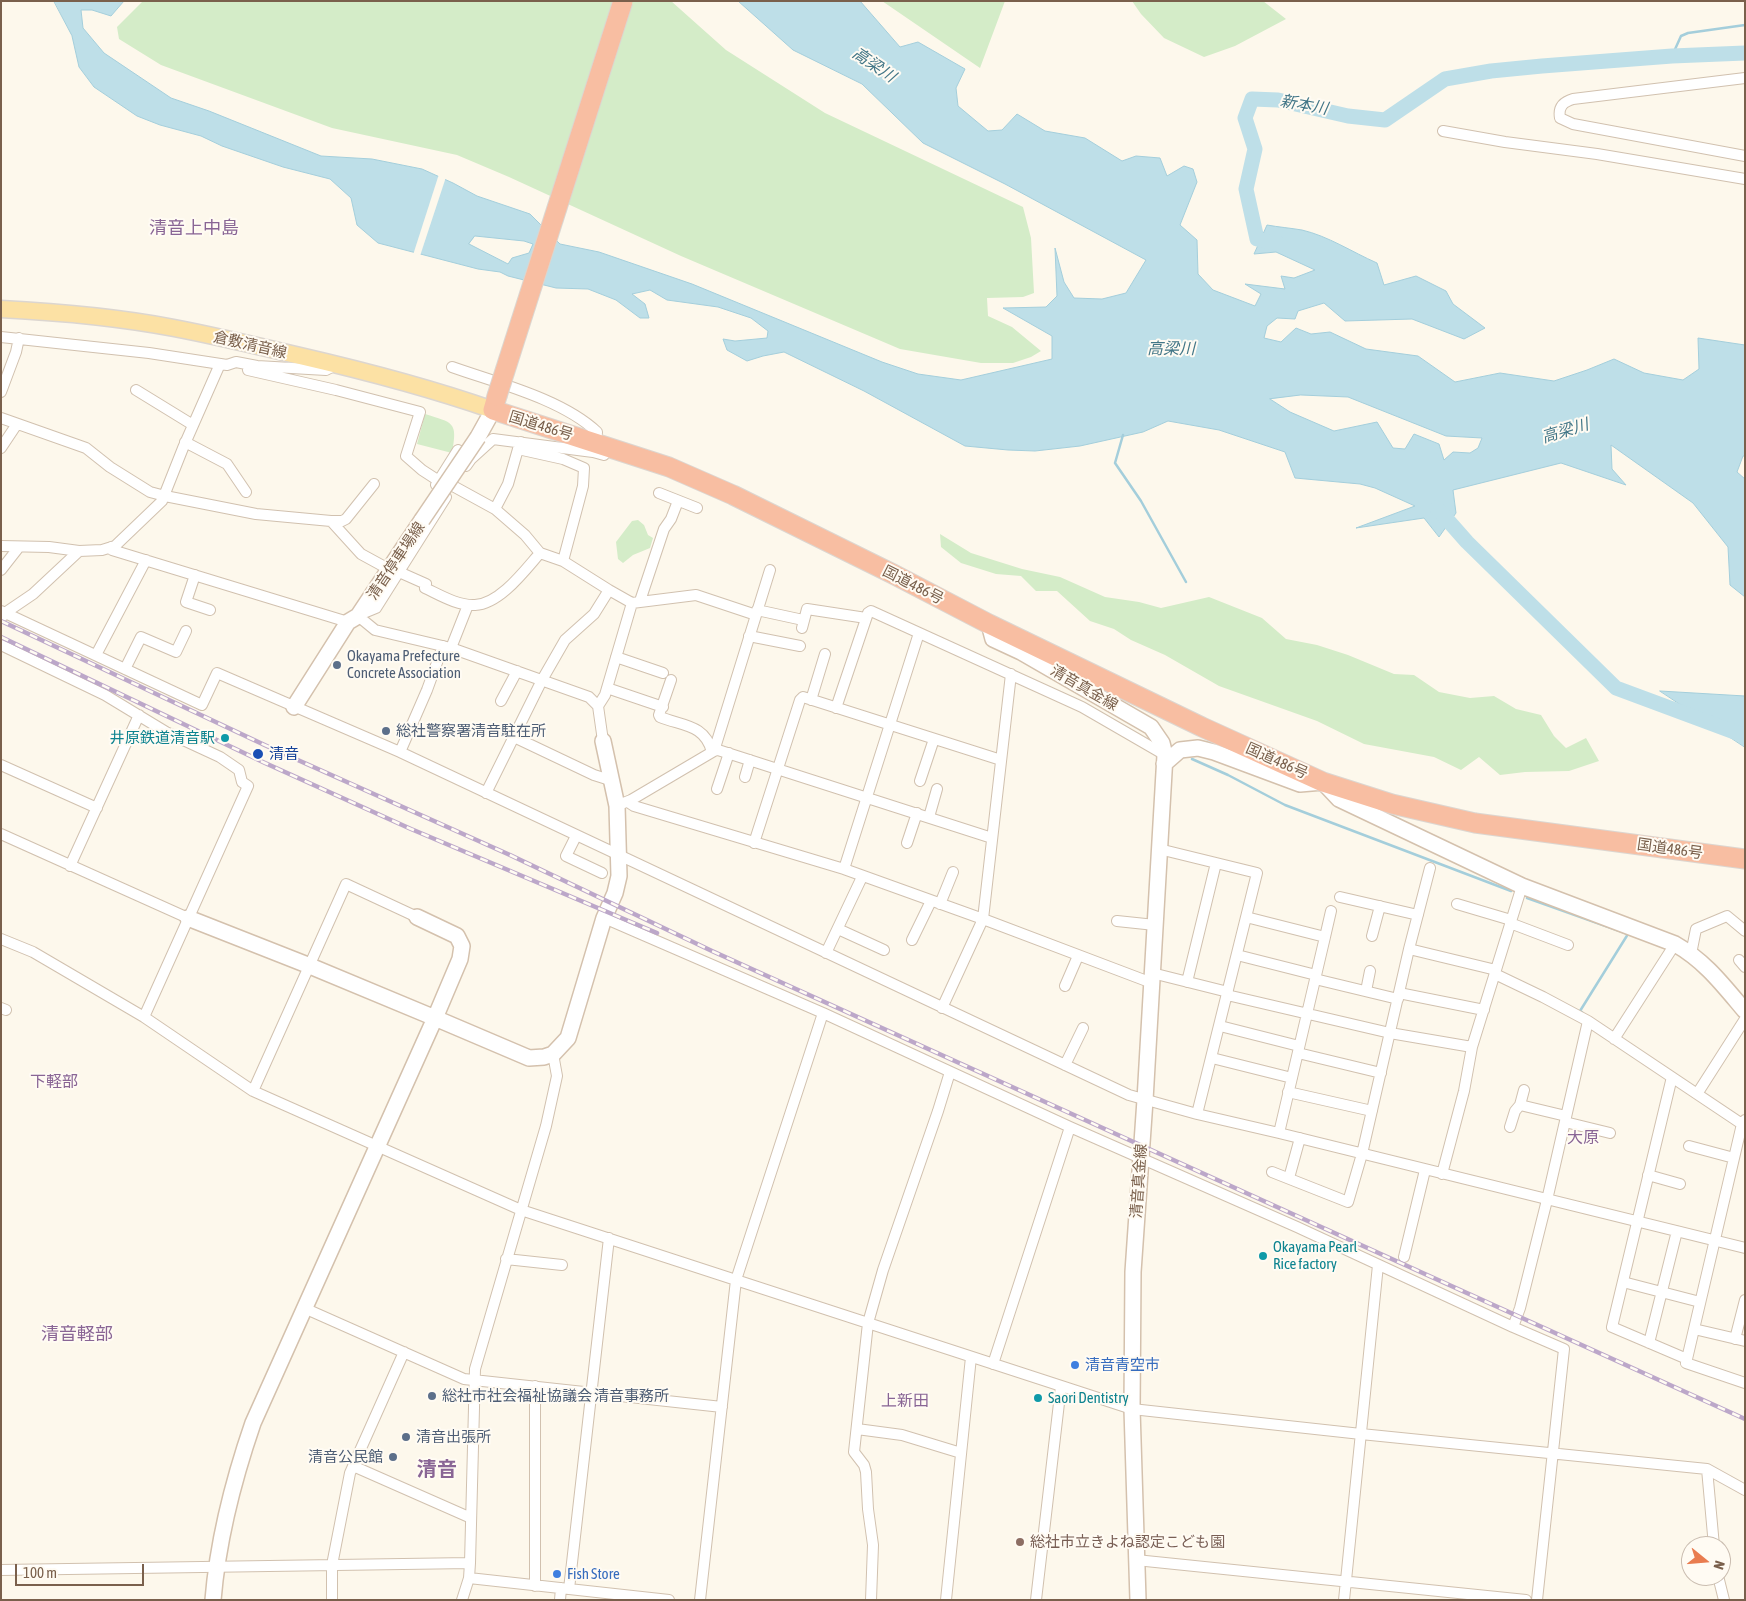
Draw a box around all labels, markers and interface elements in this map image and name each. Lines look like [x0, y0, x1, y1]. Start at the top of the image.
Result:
water label: 高梁川 [849, 44, 899, 86]
water label: 新本川 [1279, 91, 1329, 119]
district label: 清音上中島 [149, 217, 239, 239]
street label: 倉敷清音線 [211, 328, 289, 362]
water label: 高梁川 [1147, 339, 1195, 359]
street label: 国道486号 [507, 408, 575, 444]
water label: 高梁川 [1539, 415, 1591, 447]
street label: 清音停車場線 [363, 519, 429, 603]
street label: 国道486号 [879, 562, 947, 608]
place label: Okayama Prefecture Concrete Association [347, 647, 461, 682]
marker: Okayama Prefecture Concrete Association [331, 659, 343, 671]
street label: 清音真金線 [1047, 661, 1121, 715]
place label: 総社警察署清音駐在所 [396, 722, 546, 740]
marker: 総社警察署清音駐在所 [380, 725, 392, 737]
place label: 井原鉄道清音駅 [110, 729, 215, 747]
marker: 井原鉄道清音駅 [219, 732, 231, 744]
street label: 国道486号 [1243, 739, 1311, 783]
place label: 清音 [269, 745, 299, 763]
marker: 清音 [251, 747, 265, 761]
street label: 国道486号 [1636, 835, 1704, 863]
district label: 下軽部 [30, 1072, 78, 1092]
district label: 大原 [1567, 1128, 1599, 1148]
street label: 清音真金線 [1127, 1143, 1151, 1219]
place label: Okayama Pearl Rice factory [1273, 1238, 1358, 1273]
marker: Okayama Pearl Rice factory [1257, 1250, 1269, 1262]
district label: 清音軽部 [41, 1323, 113, 1345]
place label: 清音青空市 [1085, 1356, 1160, 1374]
marker: 清音青空市 [1069, 1359, 1081, 1371]
place label: 総社市社会福祉協議会 清音事務所 [442, 1387, 669, 1405]
place label: Saori Dentistry [1048, 1389, 1129, 1407]
marker: 総社市社会福祉協議会 清音事務所 [426, 1390, 438, 1402]
district label: 上新田 [881, 1391, 929, 1411]
marker: Saori Dentistry [1032, 1392, 1044, 1404]
place label: 清音出張所 [416, 1428, 491, 1446]
marker: 清音出張所 [400, 1431, 412, 1443]
place label: 清音公民館 [308, 1448, 383, 1466]
marker: 清音公民館 [387, 1451, 399, 1463]
district label: 清音 [417, 1458, 457, 1482]
place label: 総社市立きよね認定こども園 [1030, 1533, 1225, 1551]
marker: 総社市立きよね認定こども園 [1014, 1536, 1026, 1548]
north arrow [1681, 1536, 1731, 1586]
scale bar [18, 1554, 146, 1586]
text: N [1711, 1559, 1728, 1571]
text: 100 m [23, 1564, 57, 1581]
place label: Fish Store [567, 1565, 620, 1583]
marker: Fish Store [551, 1568, 563, 1580]

